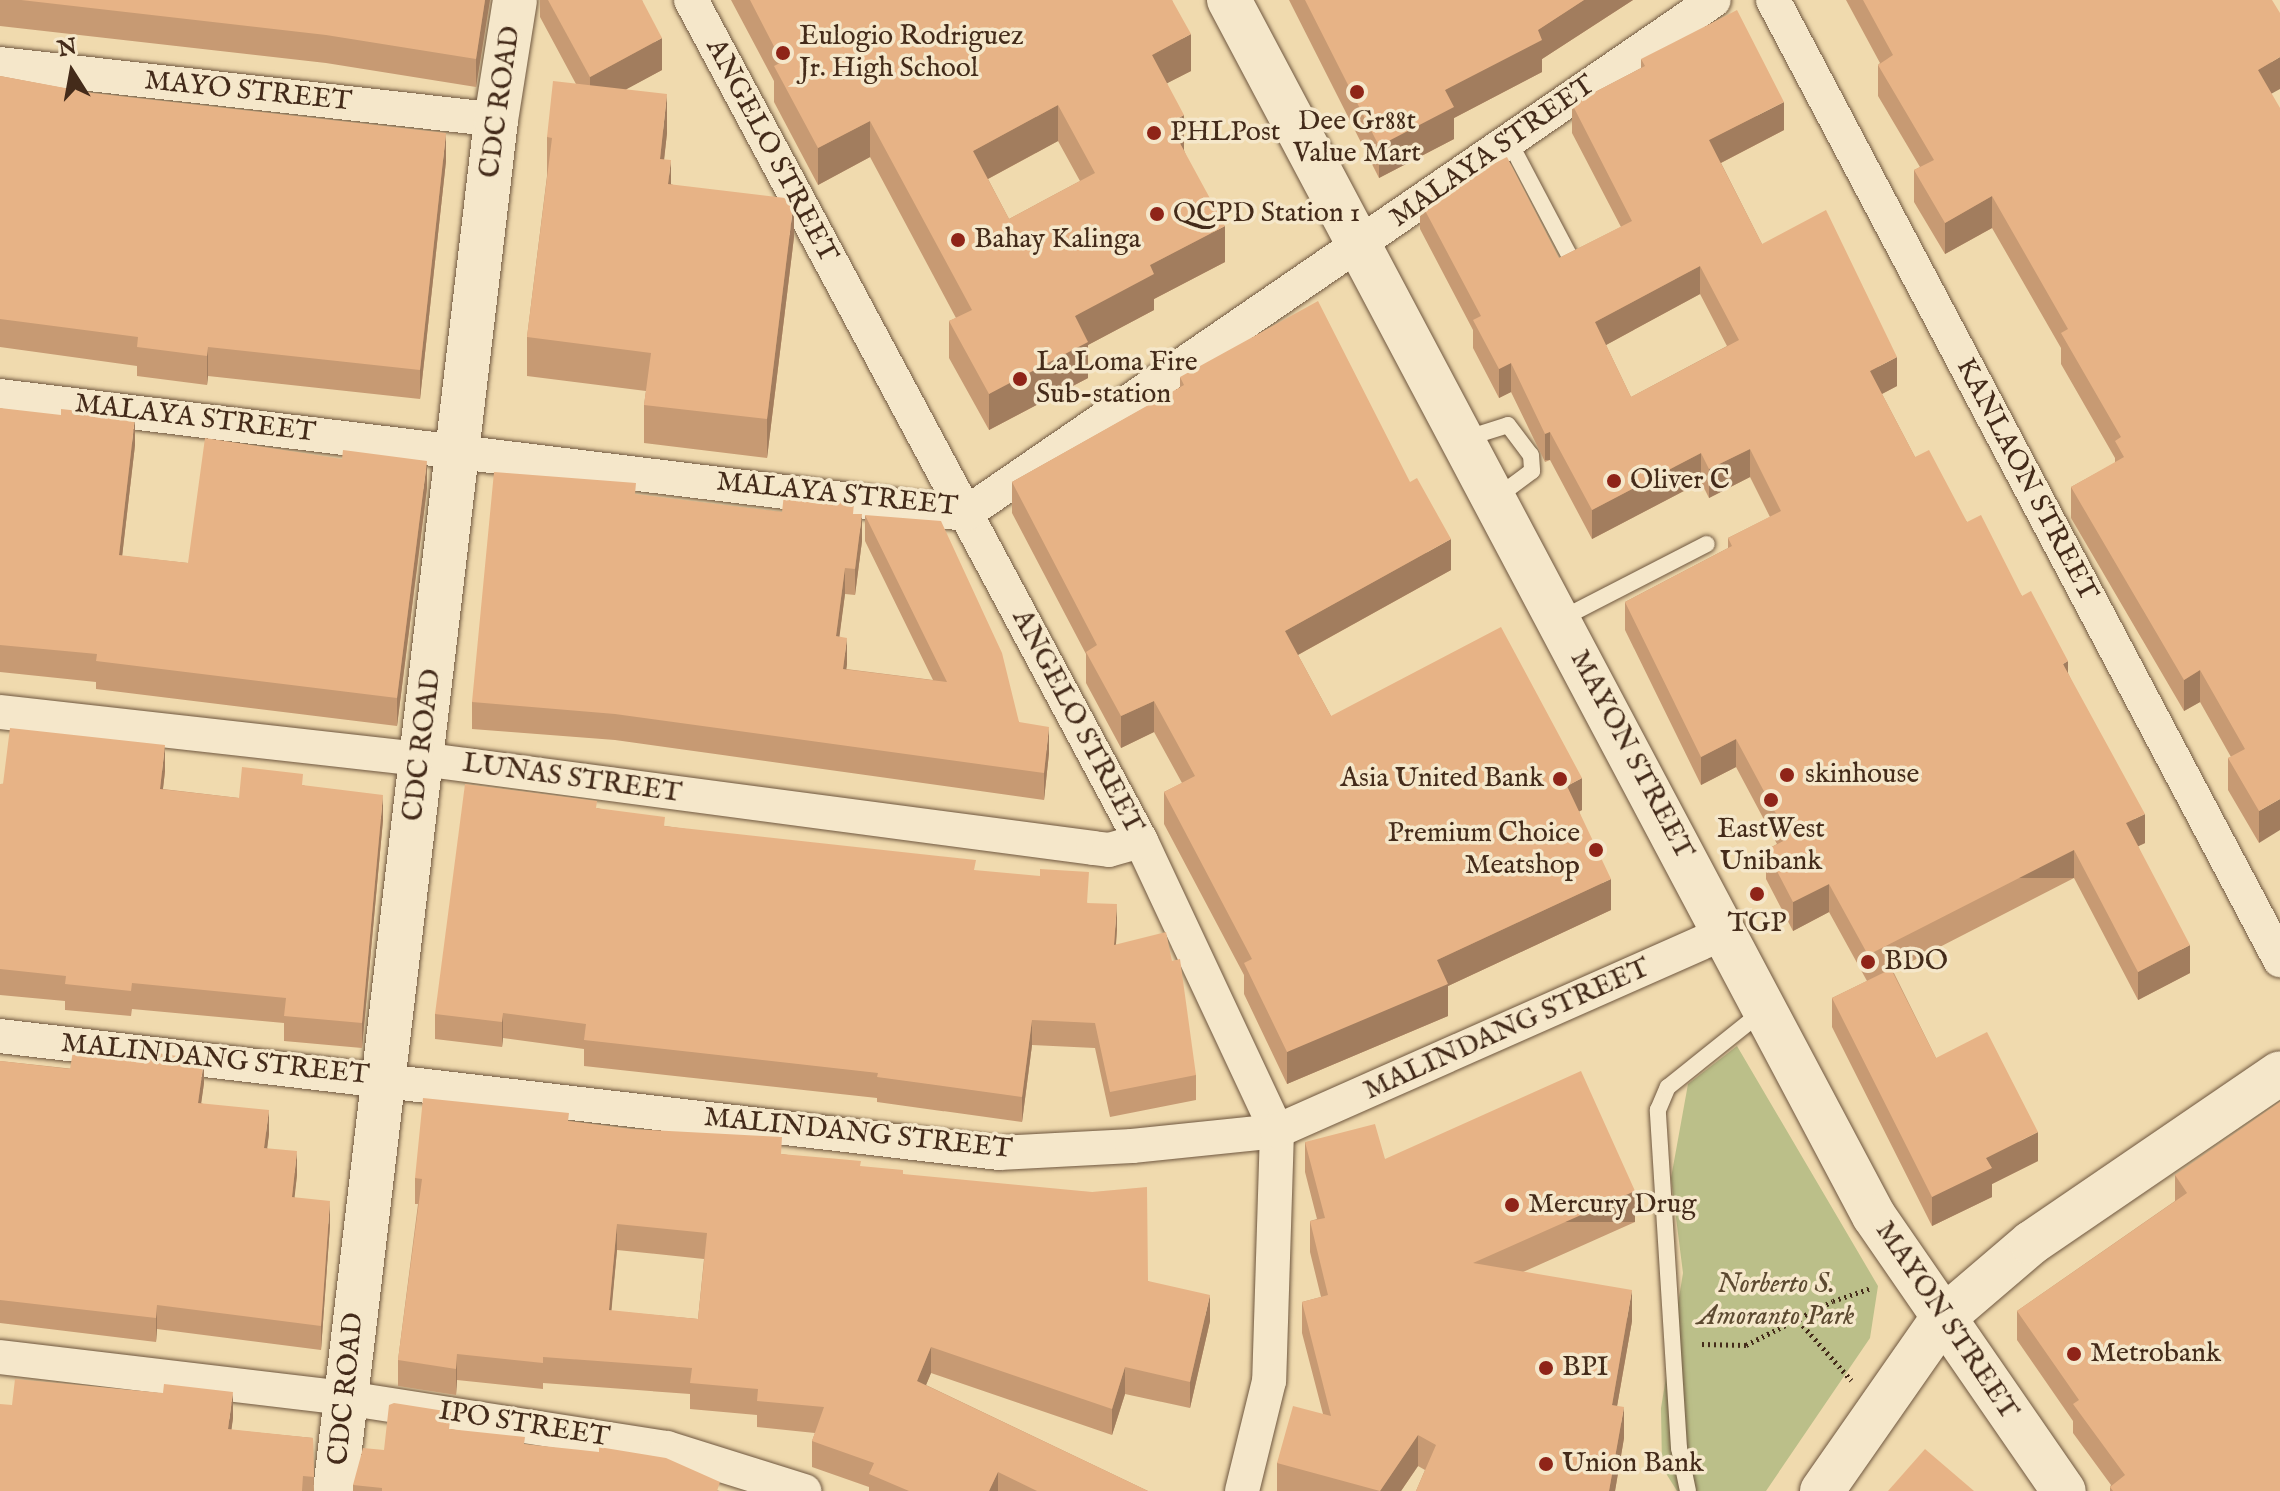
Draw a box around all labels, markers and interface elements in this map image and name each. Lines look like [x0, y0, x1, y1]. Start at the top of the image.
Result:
place label: Eulogio Rodriguez Jr. High School [799, 20, 1024, 86]
street label: CDC ROAD [474, 24, 528, 180]
north arrow [32, 32, 112, 112]
text: N [55, 33, 79, 64]
street label: ANGELO STREET [698, 33, 844, 269]
marker: Eulogio Rodriguez Jr. High School [774, 44, 792, 62]
street label: MAYO STREET [143, 64, 353, 120]
street label: MALAYA STREET [1384, 69, 1602, 235]
marker: Dee Gr88t Value Mart [1348, 83, 1366, 101]
place label: Dee Gr88t Value Mart [1293, 105, 1421, 171]
place label: PHLPost [1170, 116, 1280, 150]
marker: PHLPost [1145, 124, 1163, 142]
place label: QCPD Station 1 [1173, 197, 1360, 231]
marker: QCPD Station 1 [1148, 205, 1166, 223]
place label: Bahay Kalinga [974, 223, 1141, 257]
marker: Bahay Kalinga [949, 231, 967, 249]
place label: La Loma Fire Sub-station [1036, 346, 1198, 412]
street label: KANLAON STREET [1948, 353, 2104, 607]
marker: La Loma Fire Sub-station [1011, 370, 1029, 388]
street label: MALAYA STREET [73, 388, 317, 450]
place label: Oliver C [1630, 464, 1730, 498]
street label: MALAYA STREET [715, 466, 959, 524]
marker: Oliver C [1605, 472, 1623, 490]
street label: ANGELO STREET [1004, 604, 1150, 840]
street label: MAYON STREET [1562, 645, 1700, 865]
street label: CDC ROAD [397, 667, 449, 823]
street label: LUNAS STREET [460, 747, 684, 811]
place label: skinhouse [1805, 758, 1919, 792]
place label: Asia United Bank [1340, 762, 1544, 796]
marker: skinhouse [1776, 764, 1798, 786]
marker: Asia United Bank [1551, 770, 1569, 788]
marker: EastWest Unibank [1762, 791, 1780, 809]
place label: EastWest Unibank [1717, 813, 1825, 879]
place label: Premium Choice Meatshop [1387, 817, 1580, 883]
marker: Premium Choice Meatshop [1587, 841, 1605, 859]
marker: TGP [1748, 885, 1766, 903]
place label: TGP [1728, 907, 1786, 941]
place label: BDO [1884, 945, 1948, 979]
street label: MALINDANG STREET [1359, 952, 1655, 1108]
marker: BDO [1859, 953, 1877, 971]
street label: MALINDANG STREET [59, 1027, 371, 1093]
street label: MALINDANG STREET [702, 1101, 1014, 1167]
place label: Mercury Drug [1528, 1188, 1696, 1222]
marker: Mercury Drug [1503, 1196, 1521, 1214]
street label: MAYON STREET [1867, 1215, 2025, 1427]
park label: Norberto S. Amoranto Park [1697, 1268, 1855, 1334]
street label: CDC ROAD [322, 1311, 372, 1467]
place label: Metrobank [2090, 1337, 2221, 1371]
marker: Metrobank [2065, 1345, 2083, 1363]
place label: BPI [1562, 1351, 1609, 1385]
marker: BPI [1537, 1359, 1555, 1377]
street label: IPO STREET [436, 1395, 612, 1455]
place label: Union Bank [1562, 1447, 1704, 1481]
marker: Union Bank [1537, 1455, 1555, 1473]

